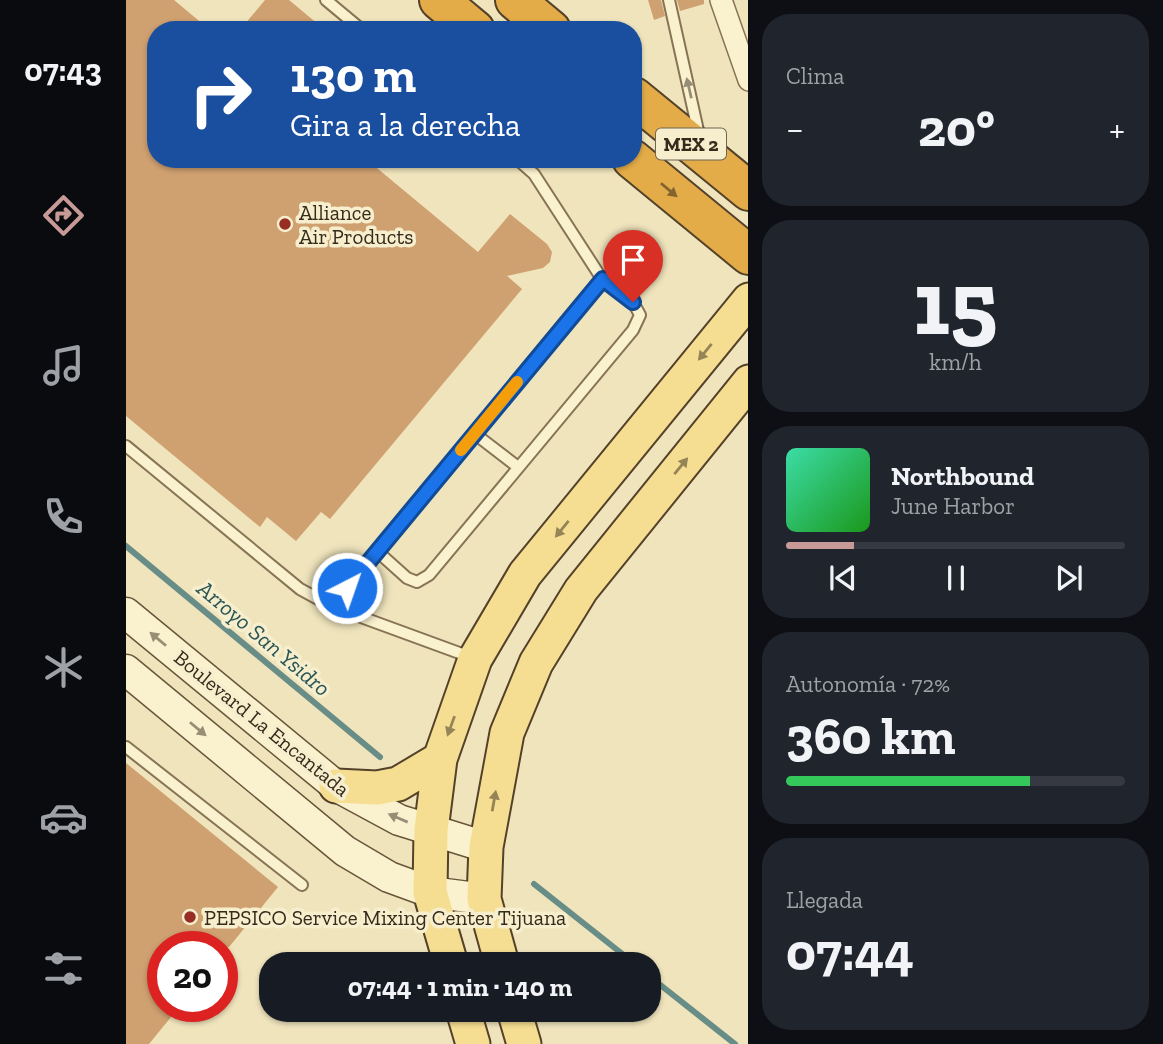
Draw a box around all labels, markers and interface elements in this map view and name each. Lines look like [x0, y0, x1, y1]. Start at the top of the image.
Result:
text: 130 m [290, 46, 416, 105]
icon: right [175, 49, 266, 140]
text: 07:43 [24, 51, 102, 89]
text: Clima [786, 62, 844, 90]
one-way arrow [683, 77, 694, 99]
text: 20° [918, 97, 995, 159]
text: Gira a la derecha [290, 106, 520, 144]
text: − [786, 106, 804, 152]
text: + [1109, 106, 1125, 152]
road number: MEX 2 [656, 128, 726, 160]
one-way arrow [661, 182, 678, 197]
icon: directions [39, 191, 88, 240]
place label: Alliance Air Products [299, 200, 413, 249]
marker: Alliance Air Products [277, 216, 293, 232]
pin [603, 230, 663, 302]
icon: arrive [614, 241, 652, 279]
text: 15 [913, 248, 998, 357]
icon: music [39, 341, 88, 390]
one-way arrow [698, 344, 713, 361]
text: km/h [929, 348, 982, 376]
one-way arrow [673, 458, 688, 475]
text: Northbound [891, 460, 1034, 492]
icon: phone [39, 492, 88, 541]
text: June Harbor [891, 492, 1015, 520]
one-way arrow [554, 519, 569, 537]
position arrow [310, 551, 384, 625]
icon: previous [824, 559, 862, 597]
icon: pause [937, 559, 975, 597]
icon: next [1050, 559, 1088, 597]
water label: Arroyo San Ysidro [191, 573, 336, 702]
one-way arrow [149, 632, 166, 647]
icon: climate [39, 643, 88, 692]
street label: Boulevard La Encantada [169, 645, 355, 801]
text: Autonomía · 72% [786, 670, 950, 698]
text: 360 km [786, 705, 956, 767]
one-way arrow [446, 715, 457, 736]
one-way arrow [189, 721, 206, 736]
one-way arrow [489, 790, 500, 812]
icon: car [39, 793, 88, 842]
one-way arrow [387, 813, 408, 824]
text: Llegada [786, 886, 863, 914]
place label: PEPSICO Service Mixing Center Tijuana [204, 905, 566, 931]
marker: PEPSICO Service Mixing Center Tijuana [182, 909, 198, 925]
text: 07:44 [786, 921, 914, 983]
speed limit sign: 20 [147, 931, 238, 1022]
icon: filters [39, 944, 88, 993]
text: 07:44 · 1 min · 140 m [348, 971, 572, 1003]

